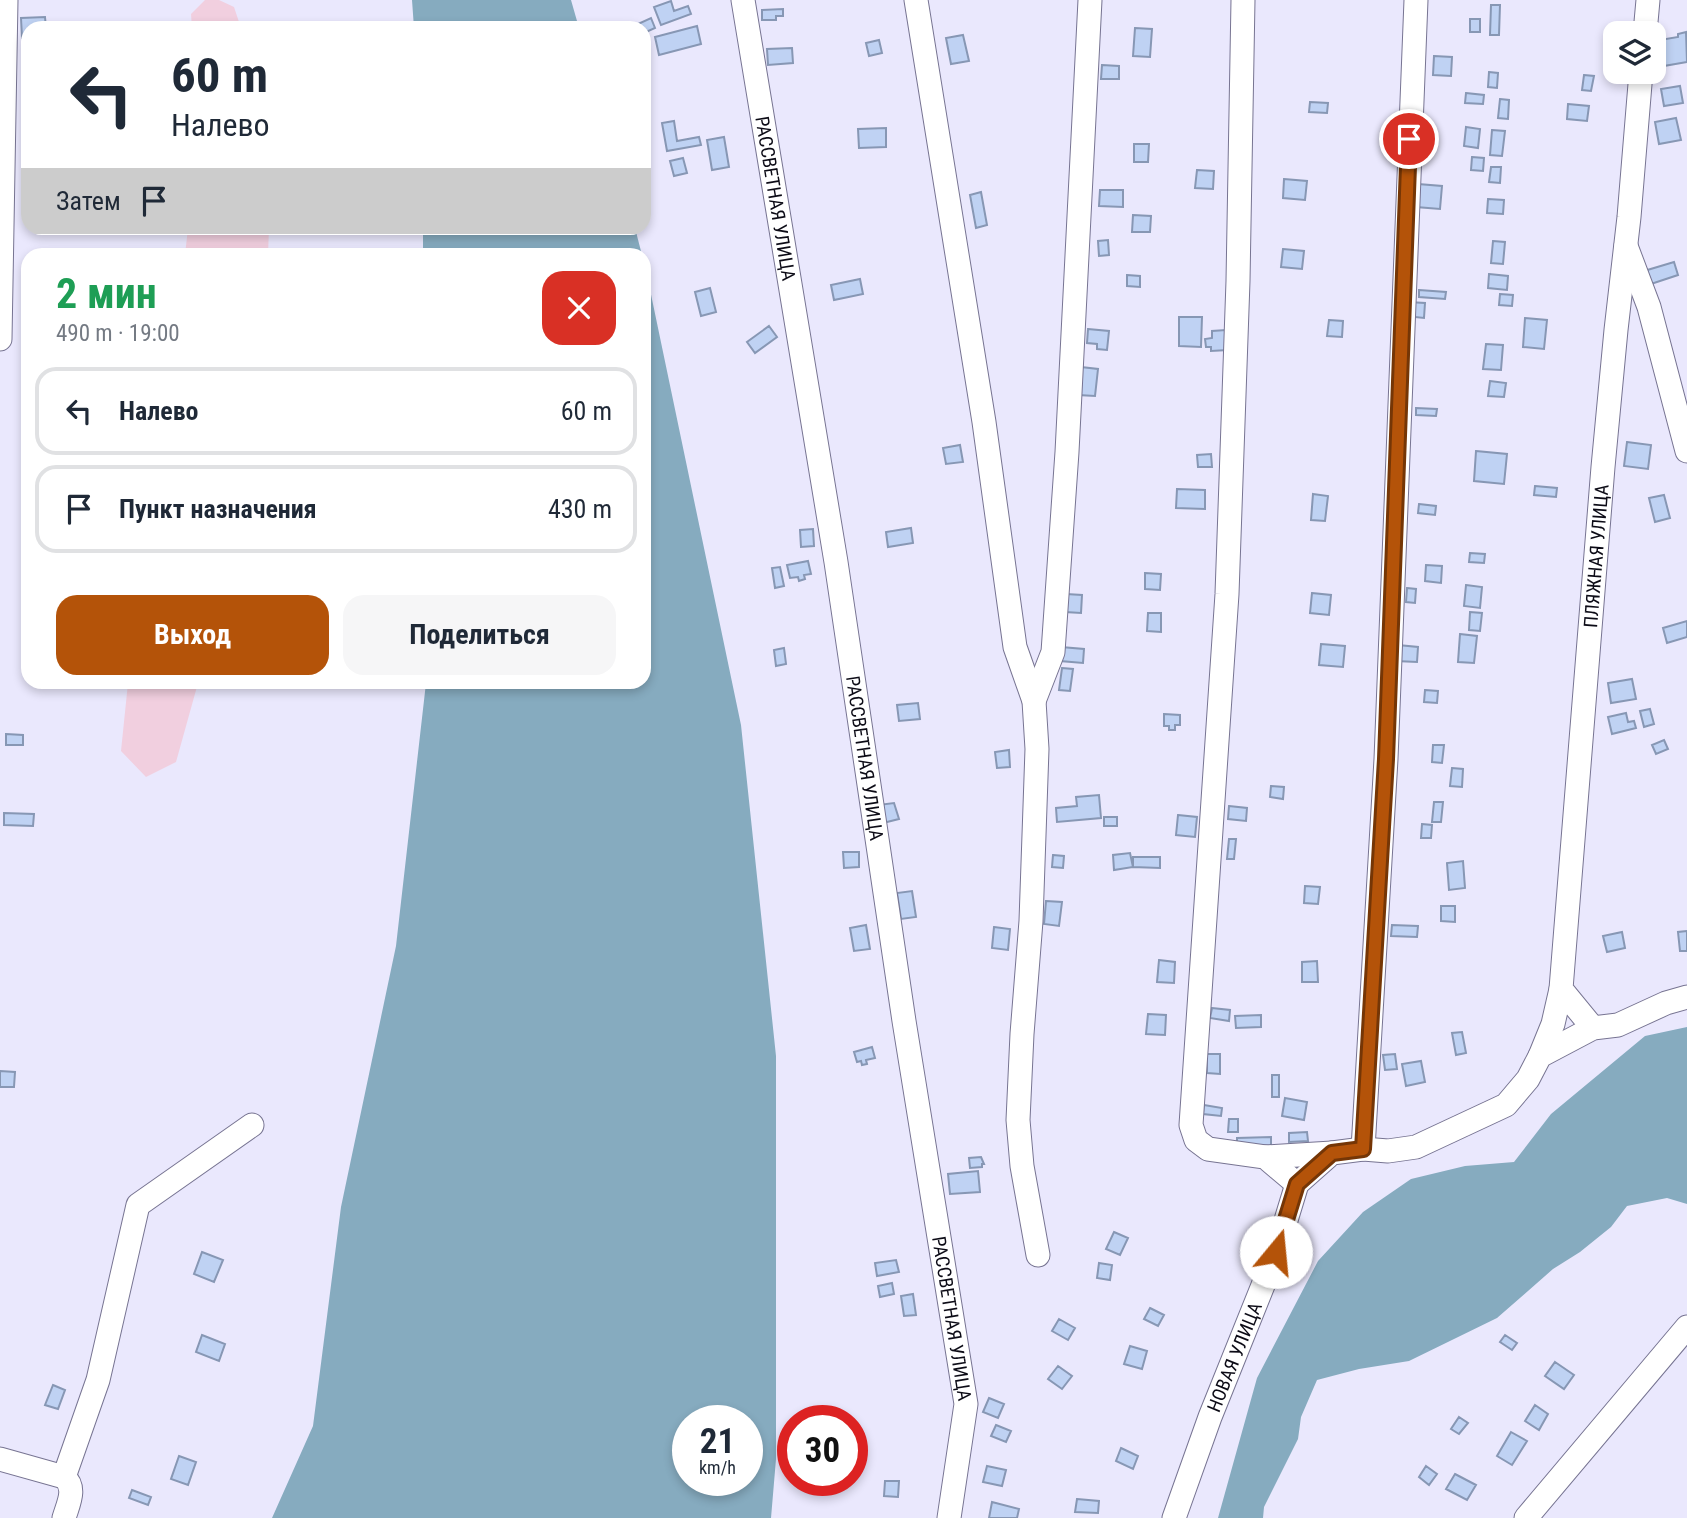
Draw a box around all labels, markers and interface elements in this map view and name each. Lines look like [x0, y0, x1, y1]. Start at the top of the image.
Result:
map controls [1603, 21, 1666, 84]
button: layers [1603, 21, 1666, 84]
text: 60 m [171, 47, 268, 104]
icon: left [56, 49, 147, 140]
text: Налево [171, 106, 270, 144]
pin [1379, 109, 1439, 169]
street label: РАССВЕТНАЯ УЛИЦА [750, 114, 800, 282]
icon: arrive [1390, 120, 1428, 158]
icon: arrive [135, 182, 173, 220]
text: Затем [56, 186, 121, 216]
text: 2 мин [56, 269, 157, 318]
button: close [542, 271, 616, 345]
text: 490 m · 19:00 [56, 320, 180, 347]
icon: left [60, 392, 98, 430]
text: Налево [119, 396, 199, 426]
text: 60 m [561, 396, 612, 426]
street label: ПЛЯЖНАЯ УЛИЦА [1579, 483, 1614, 629]
icon: arrive [60, 490, 98, 528]
text: Пункт назначения [119, 494, 317, 524]
text: 430 m [548, 494, 612, 524]
button: Выход [56, 595, 329, 675]
button: Поделиться [343, 595, 616, 675]
street label: РАССВЕТНАЯ УЛИЦА [841, 674, 888, 842]
position arrow [1239, 1215, 1313, 1289]
street label: РАССВЕТНАЯ УЛИЦА [927, 1235, 976, 1402]
street label: НОВАЯ УЛИЦА [1202, 1299, 1267, 1415]
speed limit sign: 30 [777, 1405, 868, 1496]
text: 21 [700, 1421, 735, 1462]
text: km/h [699, 1457, 736, 1478]

